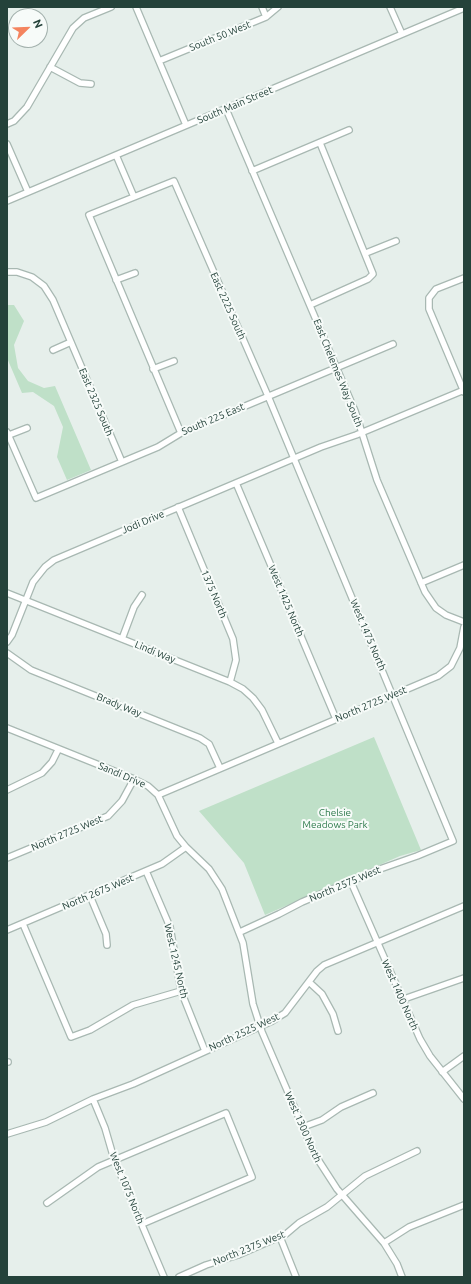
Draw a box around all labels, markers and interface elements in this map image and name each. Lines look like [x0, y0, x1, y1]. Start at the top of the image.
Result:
north arrow [8, 8, 48, 48]
text: N [31, 18, 45, 30]
street label: South 50 West [188, 18, 252, 54]
street label: South Main Street [195, 84, 275, 126]
street label: East 2225 South [208, 270, 248, 342]
street label: East Chelemes Way South [311, 317, 365, 429]
street label: East 2325 South [76, 366, 116, 438]
street label: South 225 East [180, 400, 246, 438]
street label: Jodi Drive [120, 508, 166, 536]
street label: West 1425 North [266, 563, 306, 639]
street label: 1375 North [198, 568, 230, 620]
street label: West 1475 North [348, 597, 388, 673]
street label: Lindi Way [133, 638, 177, 666]
street label: North 2725 West [333, 684, 409, 724]
street label: Brady Way [95, 691, 143, 719]
street label: Sandi Drive [97, 760, 147, 790]
park label: Chelsie Meadows Park [302, 807, 368, 830]
street label: North 2725 West [29, 813, 105, 853]
street label: North 2575 West [307, 864, 383, 904]
street label: North 2675 West [60, 872, 136, 912]
street label: West 1245 North [162, 922, 190, 1000]
street label: West 1400 North [379, 958, 421, 1032]
street label: North 2525 West [207, 1010, 281, 1054]
street label: West 1300 North [282, 1090, 324, 1164]
street label: West 1075 North [107, 1150, 147, 1226]
street label: North 2375 West [211, 1228, 287, 1268]

